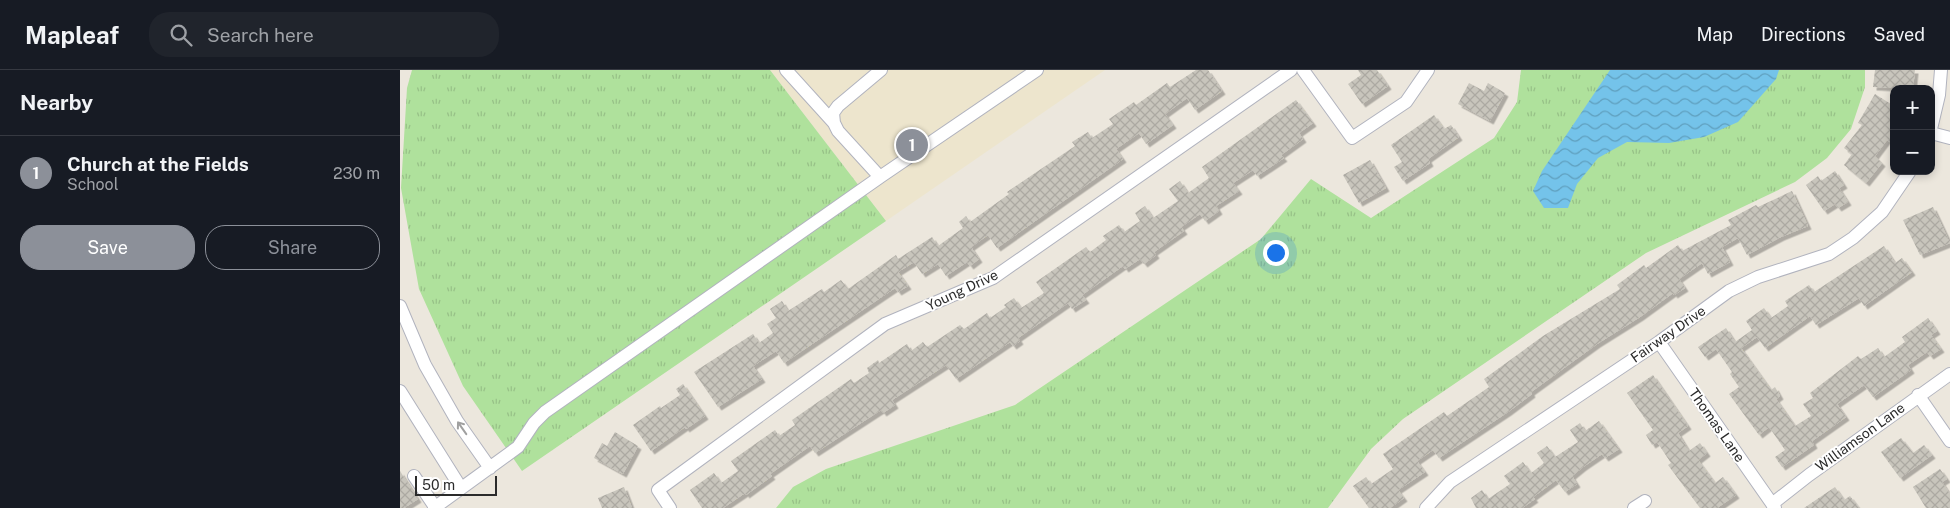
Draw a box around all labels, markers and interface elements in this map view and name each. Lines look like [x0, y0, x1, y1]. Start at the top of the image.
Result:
search box [149, 12, 499, 57]
text: Mapleaf [25, 21, 119, 49]
icon: search [167, 21, 195, 49]
text: Search here [207, 24, 314, 46]
text: Map [1696, 24, 1733, 45]
text: Directions [1761, 24, 1846, 45]
text: Saved [1874, 24, 1925, 45]
map controls [1890, 85, 1935, 175]
button: + [1890, 85, 1935, 130]
text: Nearby [20, 90, 93, 115]
pin: 1 [896, 126, 928, 164]
button: − [1890, 130, 1935, 175]
text: Church at the Fields [67, 153, 249, 175]
text: 1 [33, 164, 39, 183]
text: 230 m [333, 164, 380, 183]
text: School [67, 175, 118, 194]
button: Save [20, 225, 195, 270]
button: Share [205, 225, 380, 270]
your location [1263, 240, 1289, 266]
street label: Young Drive [924, 266, 1001, 314]
street label: Fairway Drive [1627, 302, 1709, 366]
street label: Thomas Lane [1686, 385, 1748, 465]
street label: Williamson Lane [1812, 399, 1908, 475]
one-way arrow [457, 421, 467, 435]
scale bar [415, 473, 498, 496]
text: 50 m [422, 477, 455, 493]

